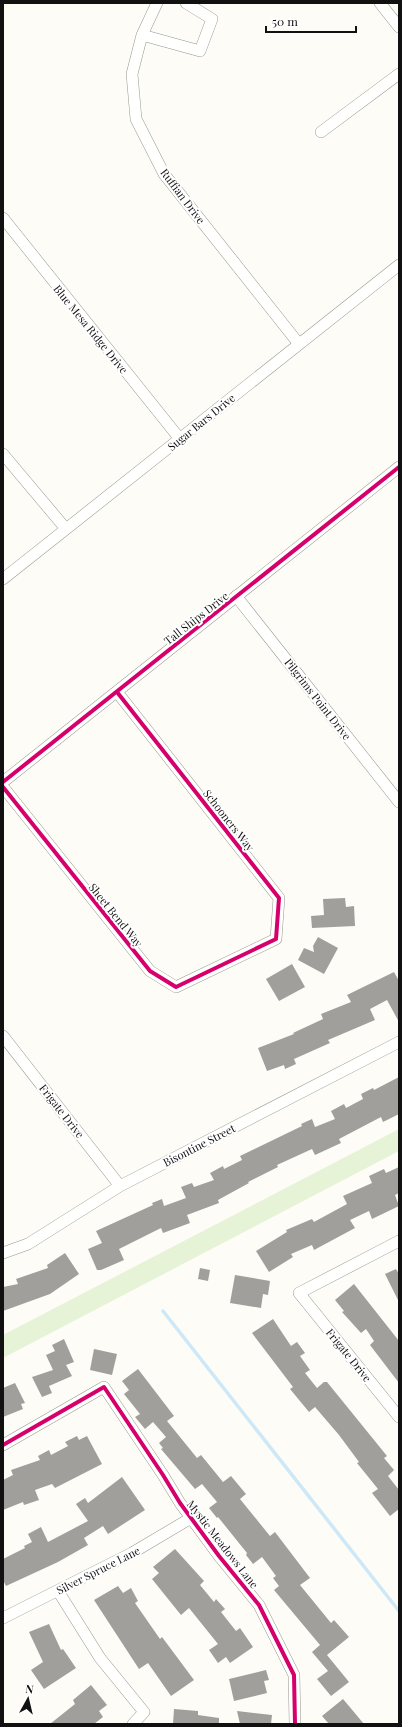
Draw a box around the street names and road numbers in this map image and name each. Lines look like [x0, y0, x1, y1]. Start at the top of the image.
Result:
street label: Ruffian Drive [157, 165, 209, 227]
street label: Blue Mesa Ridge Drive [50, 281, 132, 377]
street label: Sugar Bars Drive [164, 390, 238, 454]
street label: Tall Ships Drive [161, 588, 232, 648]
street label: Pilgrims Point Drive [281, 655, 355, 743]
street label: Schooners Way [200, 786, 258, 854]
street label: Sheet Bend Way [86, 880, 147, 950]
street label: Frigate Drive [36, 1081, 88, 1141]
street label: Bisontine Street [160, 1120, 238, 1170]
street label: Frigate Drive [323, 1325, 375, 1385]
street label: Mystic Meadows Lane [184, 1497, 262, 1591]
street label: Silver Spruce Lane [54, 1542, 143, 1598]

